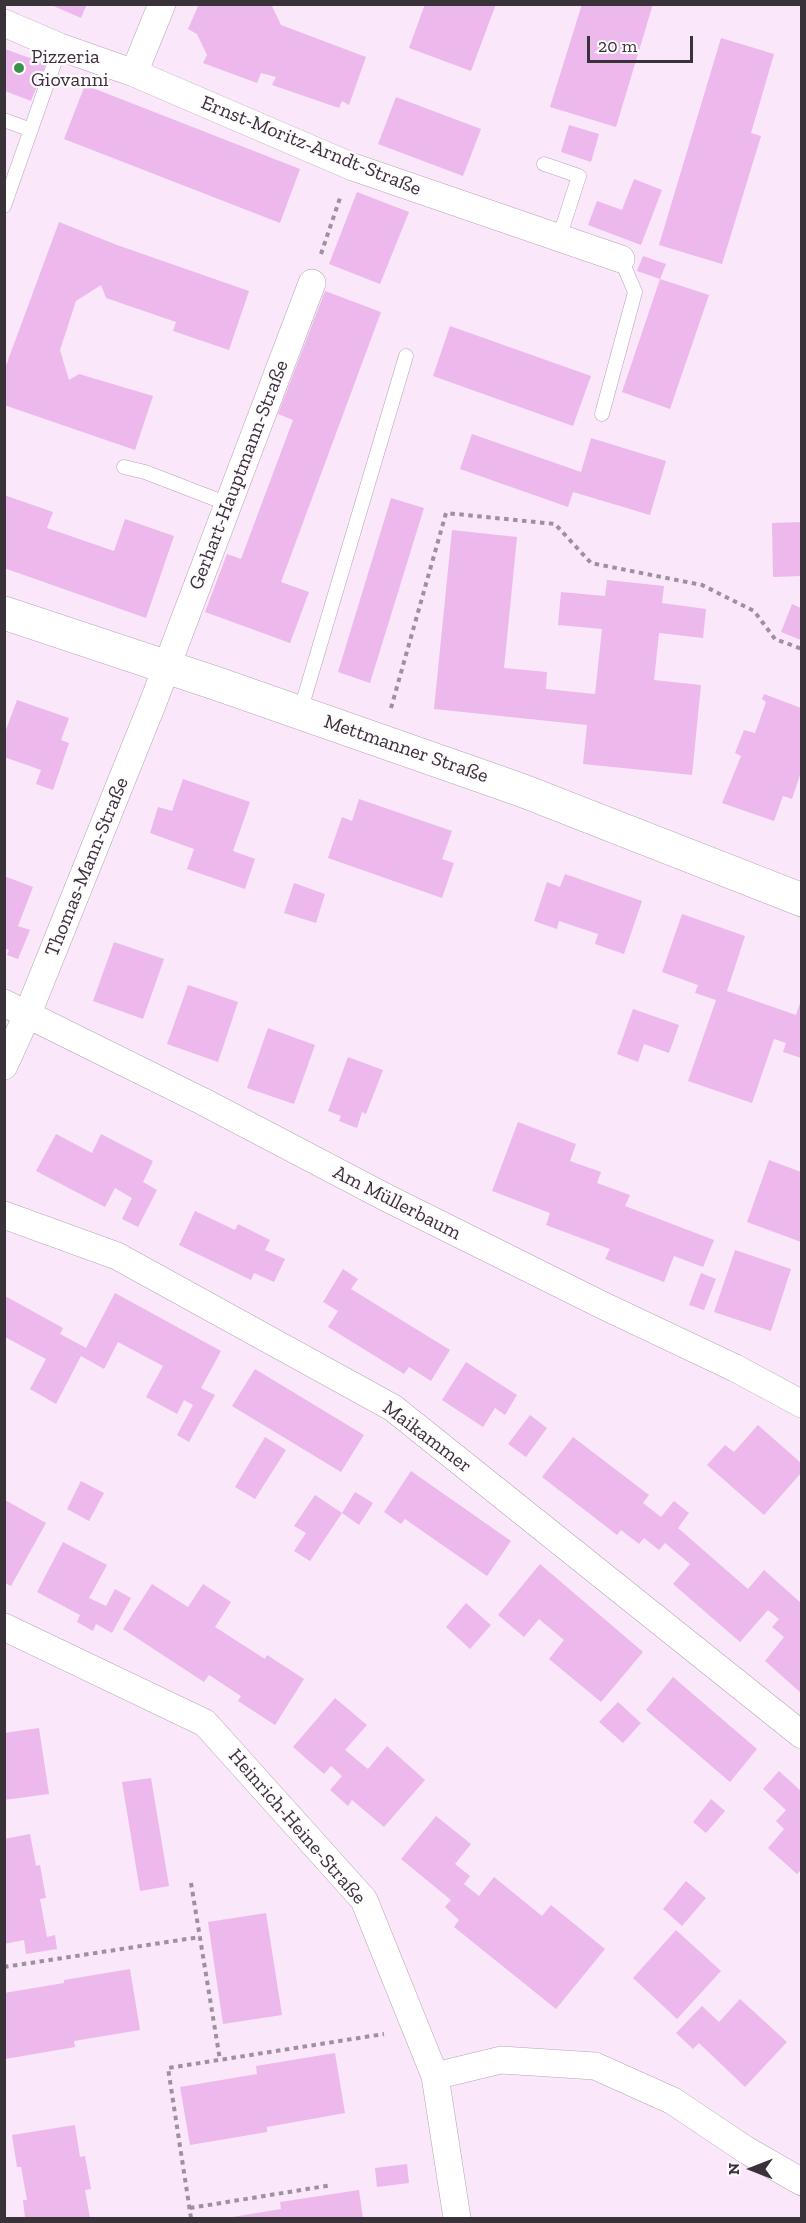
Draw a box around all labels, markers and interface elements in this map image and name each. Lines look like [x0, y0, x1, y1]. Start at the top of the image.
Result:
scale bar [590, 24, 696, 62]
text: 20 m [598, 35, 637, 57]
place label: Pizzeria Giovanni [31, 45, 109, 92]
marker: Pizzeria Giovanni [12, 61, 26, 75]
street label: Ernst-Moritz-Arndt-Straße [197, 91, 425, 201]
street label: Gerhart-Hauptmann-Straße [184, 357, 294, 593]
street label: Mettmanner Straße [321, 710, 491, 788]
street label: Thomas-Mann-Straße [40, 774, 134, 960]
street label: Am Müllerbaum [329, 1160, 465, 1246]
street label: Maikammer [378, 1396, 476, 1478]
street label: Heinrich-Heine-Straße [223, 1744, 371, 1910]
north arrow [722, 2139, 782, 2199]
text: N [724, 2163, 743, 2175]

